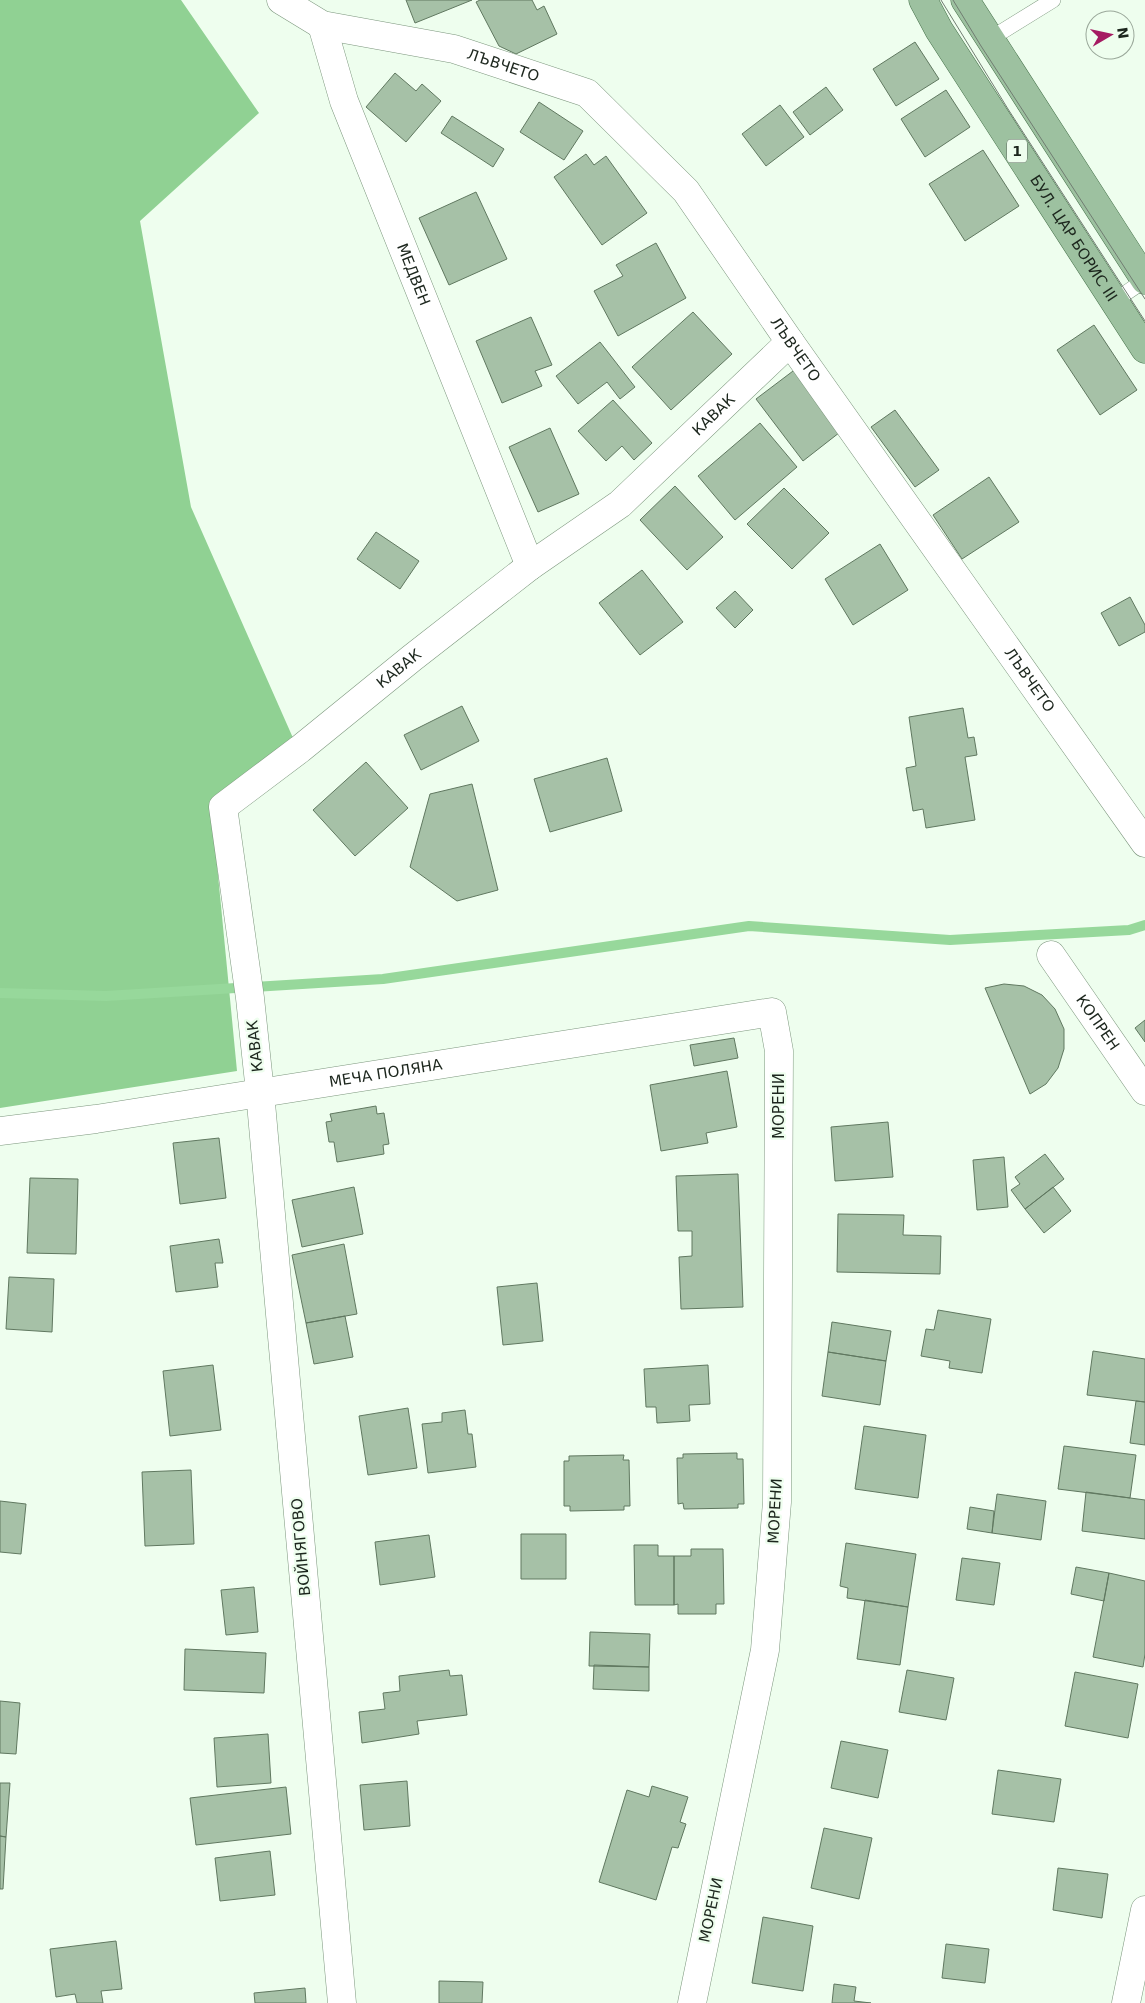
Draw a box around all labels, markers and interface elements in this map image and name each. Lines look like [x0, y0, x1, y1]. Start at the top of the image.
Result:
north arrow [1085, 10, 1135, 60]
text: N [1114, 26, 1132, 40]
street label: ЛЪВЧЕТО [465, 45, 542, 86]
road number: 1 [1007, 140, 1027, 162]
street label: БУЛ. ЦАР БОРИС III [1026, 172, 1121, 305]
street label: МЕДВЕН [393, 241, 434, 308]
street label: ЛЪВЧЕТО [767, 314, 824, 385]
street label: КАВАК [688, 390, 739, 439]
street label: ЛЪВЧЕТО [1000, 644, 1058, 716]
street label: КАВАК [373, 645, 425, 692]
street label: КОПРЕН [1072, 991, 1123, 1054]
street label: КАВАК [243, 1019, 267, 1073]
street label: МЕЧА ПОЛЯНА [328, 1055, 444, 1091]
street label: МОРЕНИ [770, 1073, 788, 1139]
street label: МОРЕНИ [764, 1478, 786, 1544]
street label: ВОЙНЯГОВО [287, 1497, 314, 1597]
street label: МОРЕНИ [695, 1876, 727, 1944]

